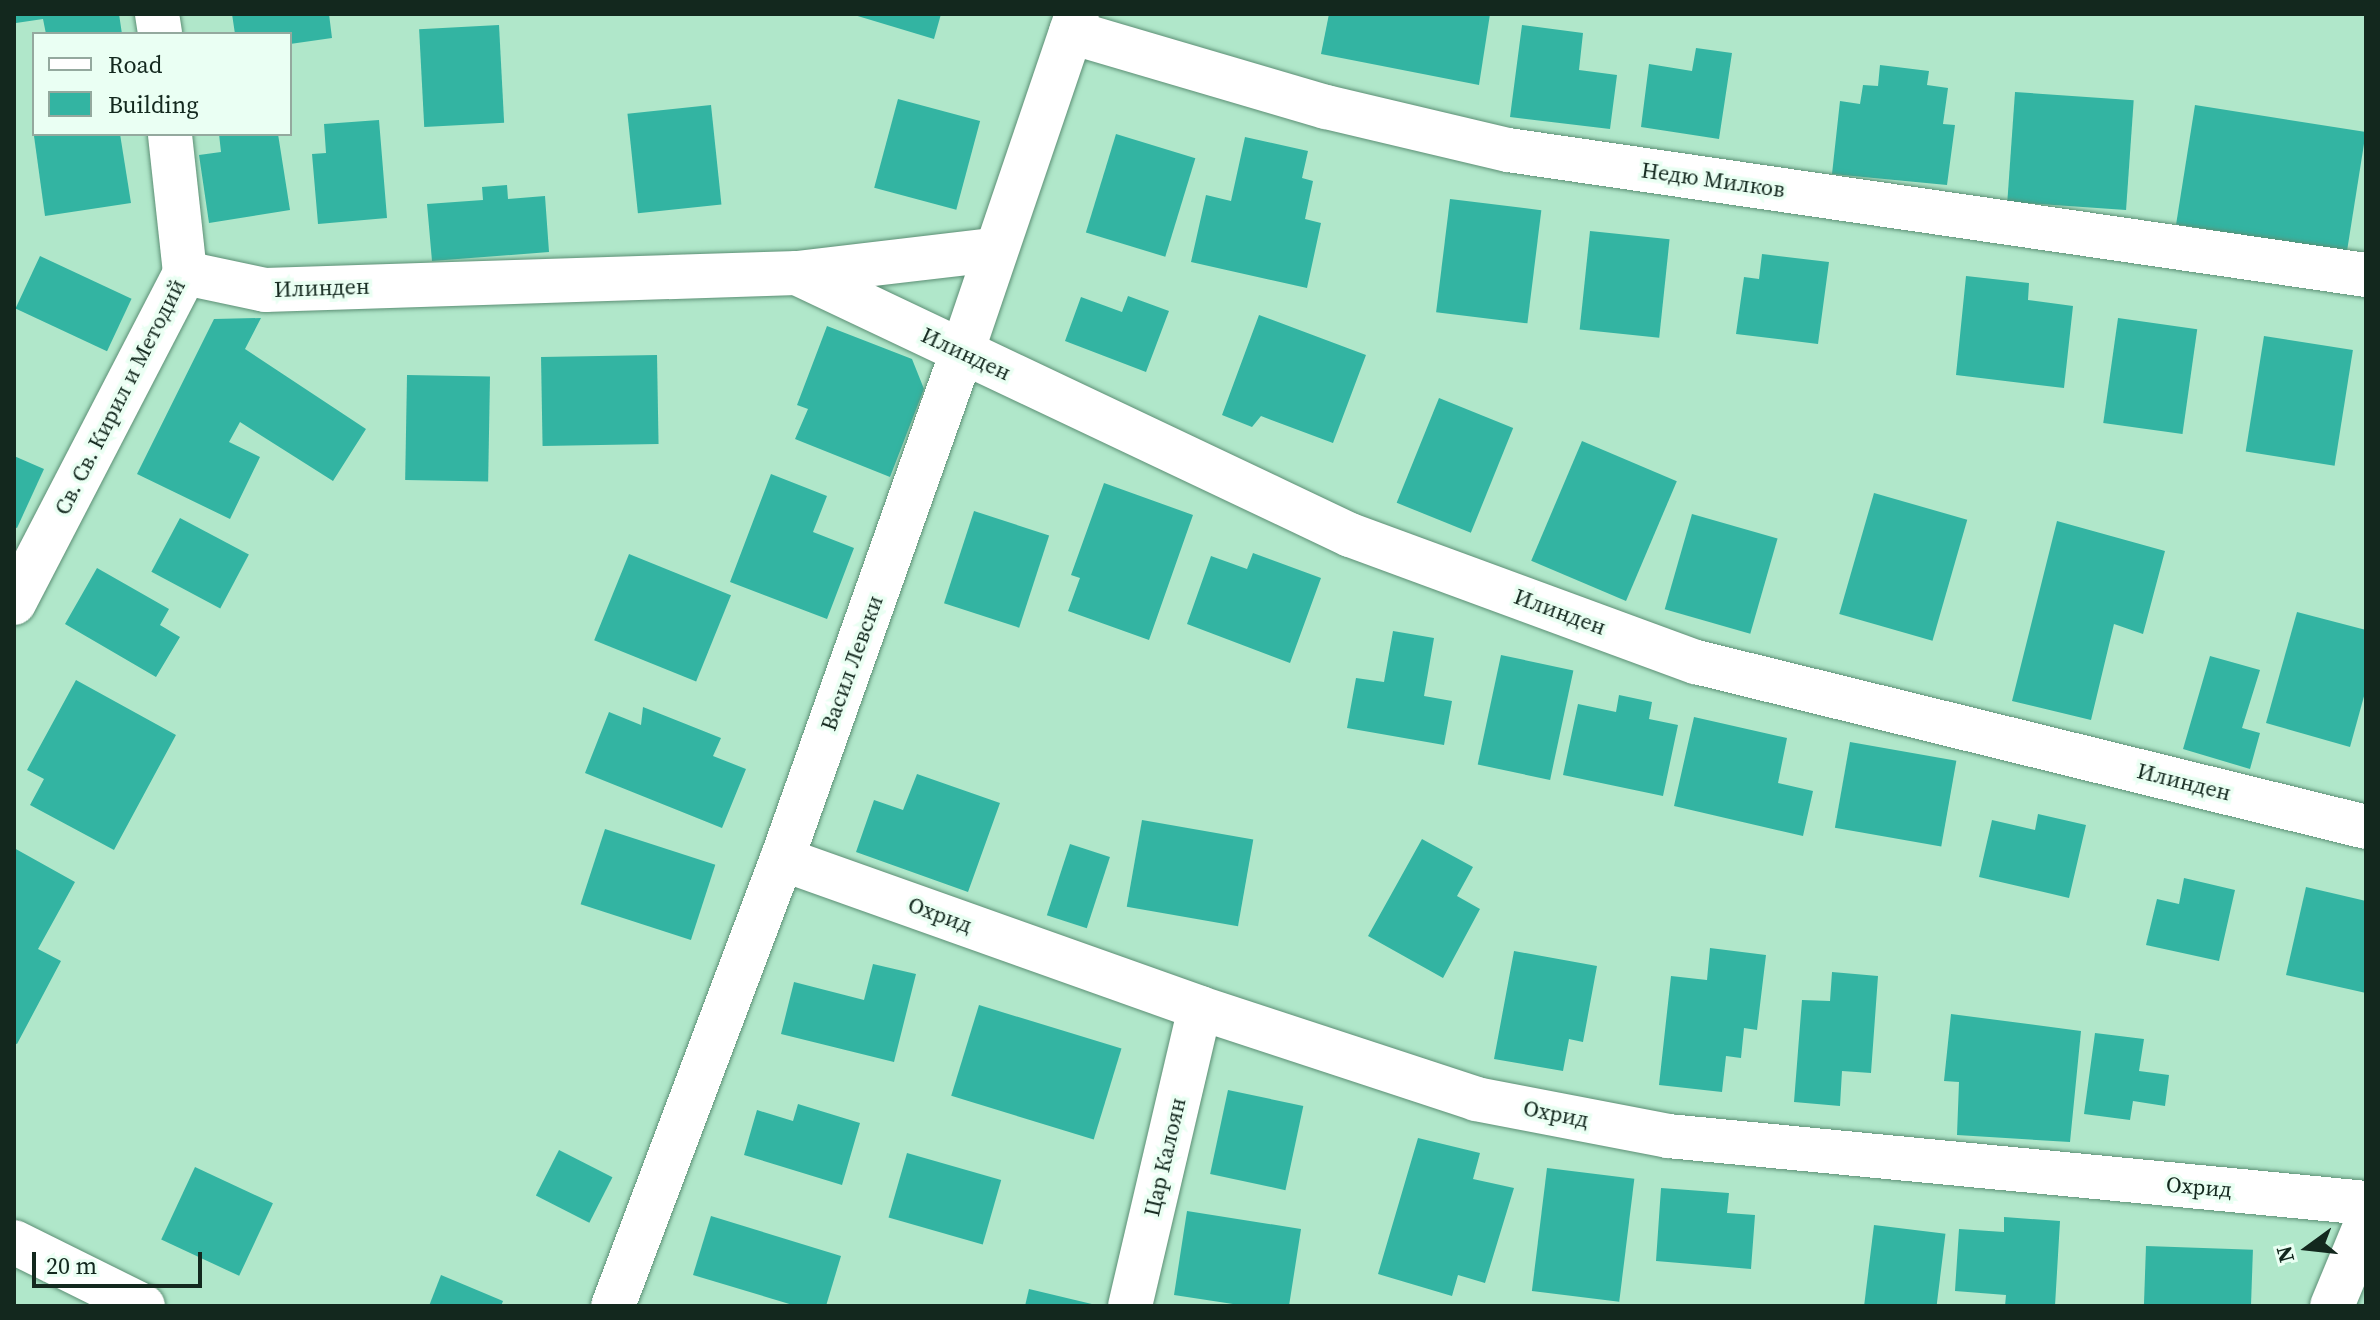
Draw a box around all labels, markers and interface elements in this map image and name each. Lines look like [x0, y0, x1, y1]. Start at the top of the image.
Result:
legend [32, 32, 292, 136]
text: Road [108, 48, 162, 81]
text: Building [108, 88, 199, 121]
street label: Недю Милков [1640, 157, 1786, 203]
street label: Илинден [274, 273, 370, 303]
street label: Св. Св. Кирил и Методий [49, 275, 191, 519]
street label: Илинден [917, 322, 1015, 386]
street label: Илинден [1511, 583, 1609, 641]
street label: Васил Левски [815, 592, 889, 734]
street label: Илинден [2134, 758, 2234, 806]
street label: Охрид [904, 891, 976, 939]
street label: Цар Калоян [1139, 1095, 1191, 1219]
street label: Охрид [1521, 1095, 1591, 1133]
street label: Охрид [2165, 1171, 2233, 1203]
north arrow [2268, 1208, 2348, 1288]
scale bar [36, 1236, 206, 1286]
text: N [2268, 1243, 2301, 1266]
text: 20 m [46, 1249, 97, 1282]

